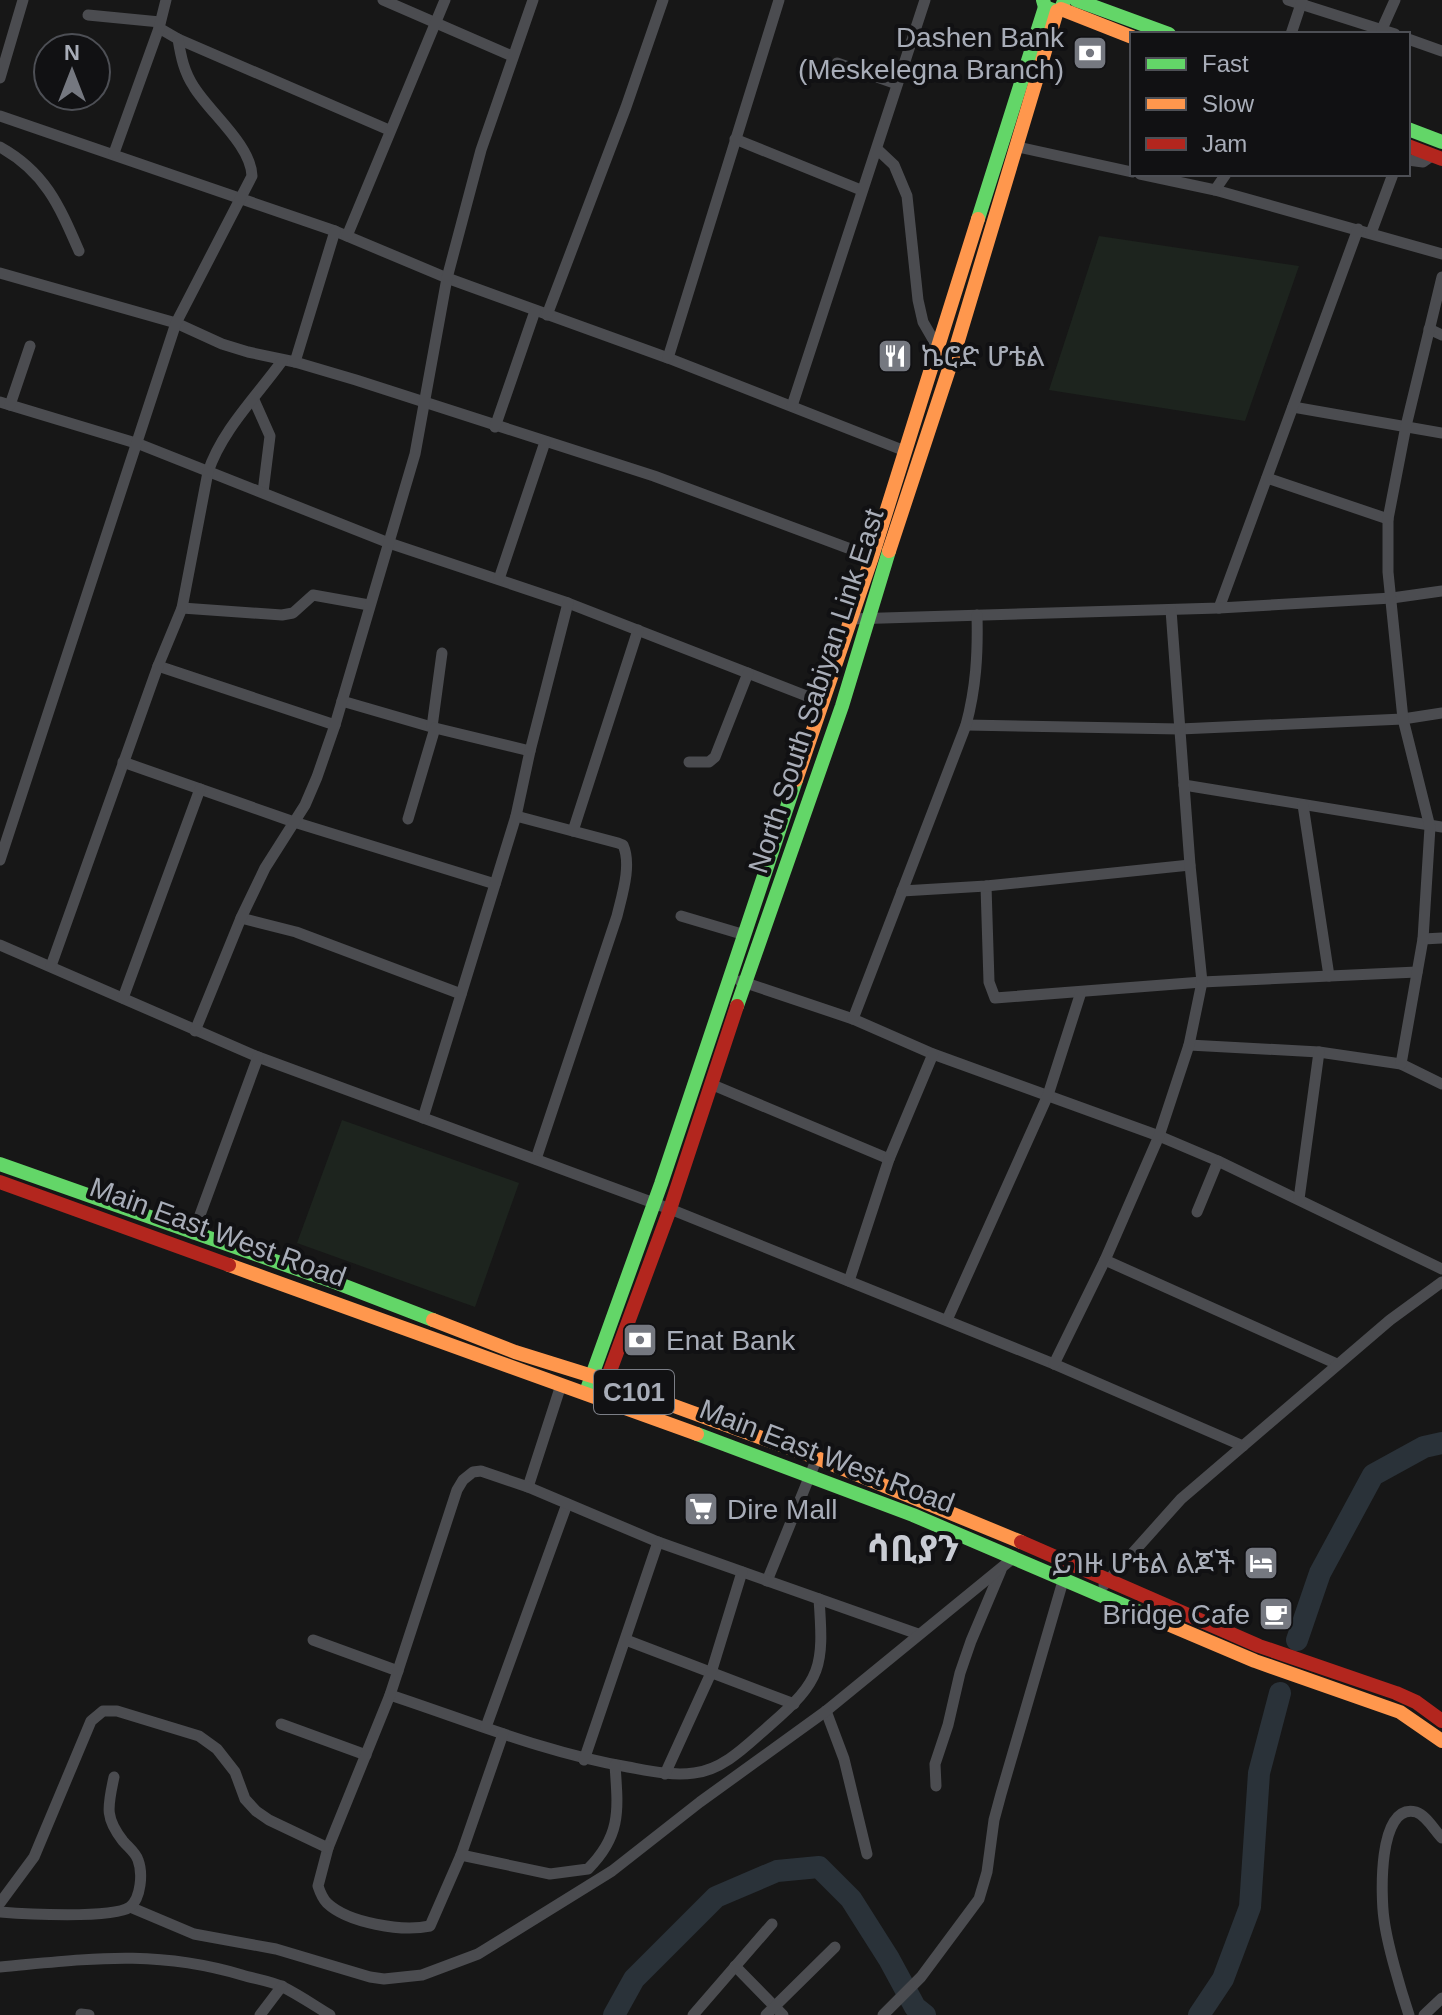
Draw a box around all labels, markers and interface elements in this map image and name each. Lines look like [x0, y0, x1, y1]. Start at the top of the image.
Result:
place label: Dashen Bank (Meskelegna Branch) [798, 22, 1065, 85]
north arrow [32, 32, 112, 112]
legend [1130, 32, 1410, 176]
bank icon: Dashen Bank (Meskelegna Branch) [1071, 34, 1109, 72]
text: N [64, 40, 80, 65]
text: Fast [1202, 50, 1249, 77]
text: Slow [1202, 90, 1255, 117]
text: Jam [1202, 130, 1247, 157]
restaurant icon: ኬሮድ ሆቴል [876, 337, 914, 375]
place label: ኬሮድ ሆቴል [921, 341, 1045, 372]
street label: North South Sabiyan Link East [742, 505, 890, 877]
street label: Main East West Road [86, 1171, 350, 1293]
bank icon: Enat Bank [621, 1321, 659, 1359]
place label: Enat Bank [666, 1325, 796, 1356]
road number: C101 [594, 1370, 674, 1414]
street label: Main East West Road [695, 1393, 959, 1519]
supermarket icon: Dire Mall [682, 1490, 720, 1528]
place label: Dire Mall [727, 1494, 837, 1525]
district label: ሳቢያን [867, 1528, 959, 1569]
hotel icon: ይገዙ ሆቴል ልጆች [1242, 1544, 1280, 1582]
place label: ይገዙ ሆቴል ልጆች [1052, 1548, 1236, 1579]
cafe icon: Bridge Cafe [1257, 1595, 1295, 1633]
place label: Bridge Cafe [1102, 1599, 1250, 1630]

